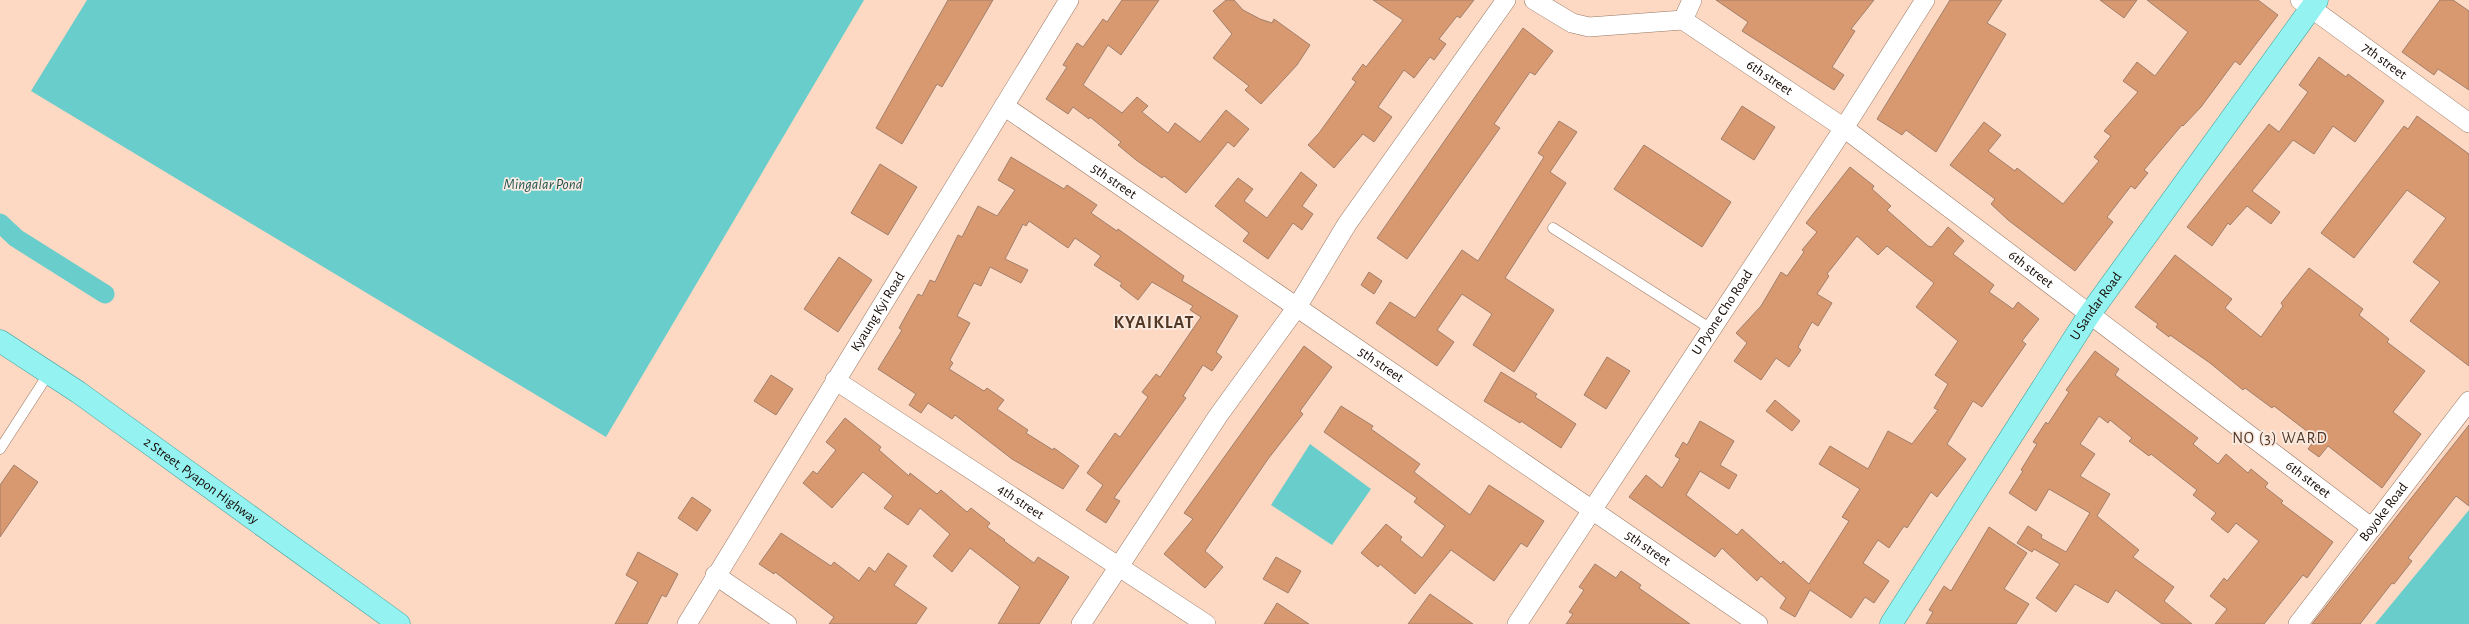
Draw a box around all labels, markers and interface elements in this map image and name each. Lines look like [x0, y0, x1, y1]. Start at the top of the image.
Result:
street label: 7th street [2359, 40, 2409, 82]
street label: 6th street [1744, 58, 1795, 99]
street label: 5th street [1088, 161, 1139, 202]
water label: Mingalar Pond [504, 177, 583, 192]
street label: 6th street [2006, 248, 2056, 291]
street label: U Pyone Cho Road [1689, 268, 1755, 358]
street label: Kyaung Kyi Road [849, 270, 907, 354]
street label: U Sandar Road [2068, 270, 2124, 343]
district label: KYAIKLAT [1114, 314, 1194, 332]
street label: 5th street [1355, 344, 1406, 385]
district label: NO (3) WARD [2232, 430, 2328, 446]
street label: 2 Street, Pyapon Highway [141, 435, 261, 527]
street label: 6th street [2283, 458, 2333, 501]
street label: Boyoke Road [2357, 480, 2411, 544]
street label: 4th street [995, 482, 1047, 523]
street label: 5th street [1623, 528, 1673, 569]

